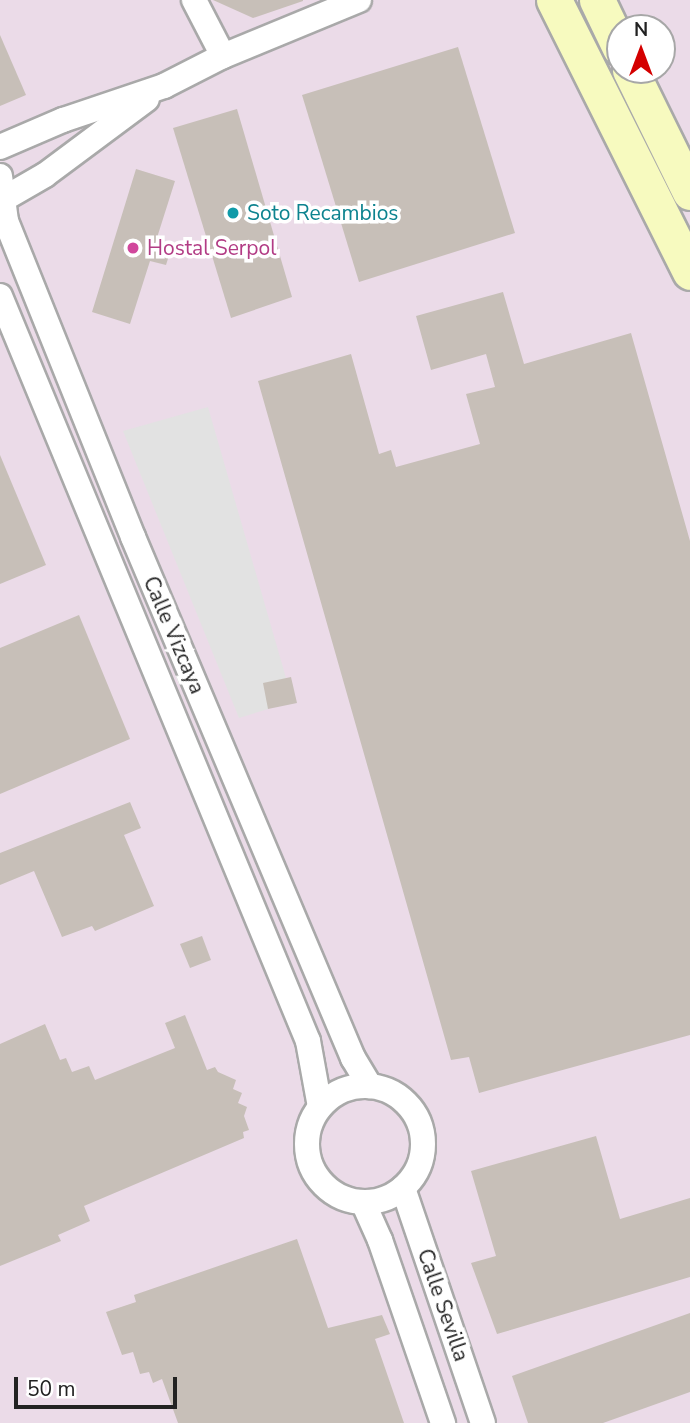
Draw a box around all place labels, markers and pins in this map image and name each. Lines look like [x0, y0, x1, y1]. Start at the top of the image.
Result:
place label: Soto Recambios [247, 200, 398, 226]
marker: Soto Recambios [225, 205, 241, 221]
place label: Hostal Serpol [147, 235, 276, 261]
marker: Hostal Serpol [125, 240, 141, 256]

